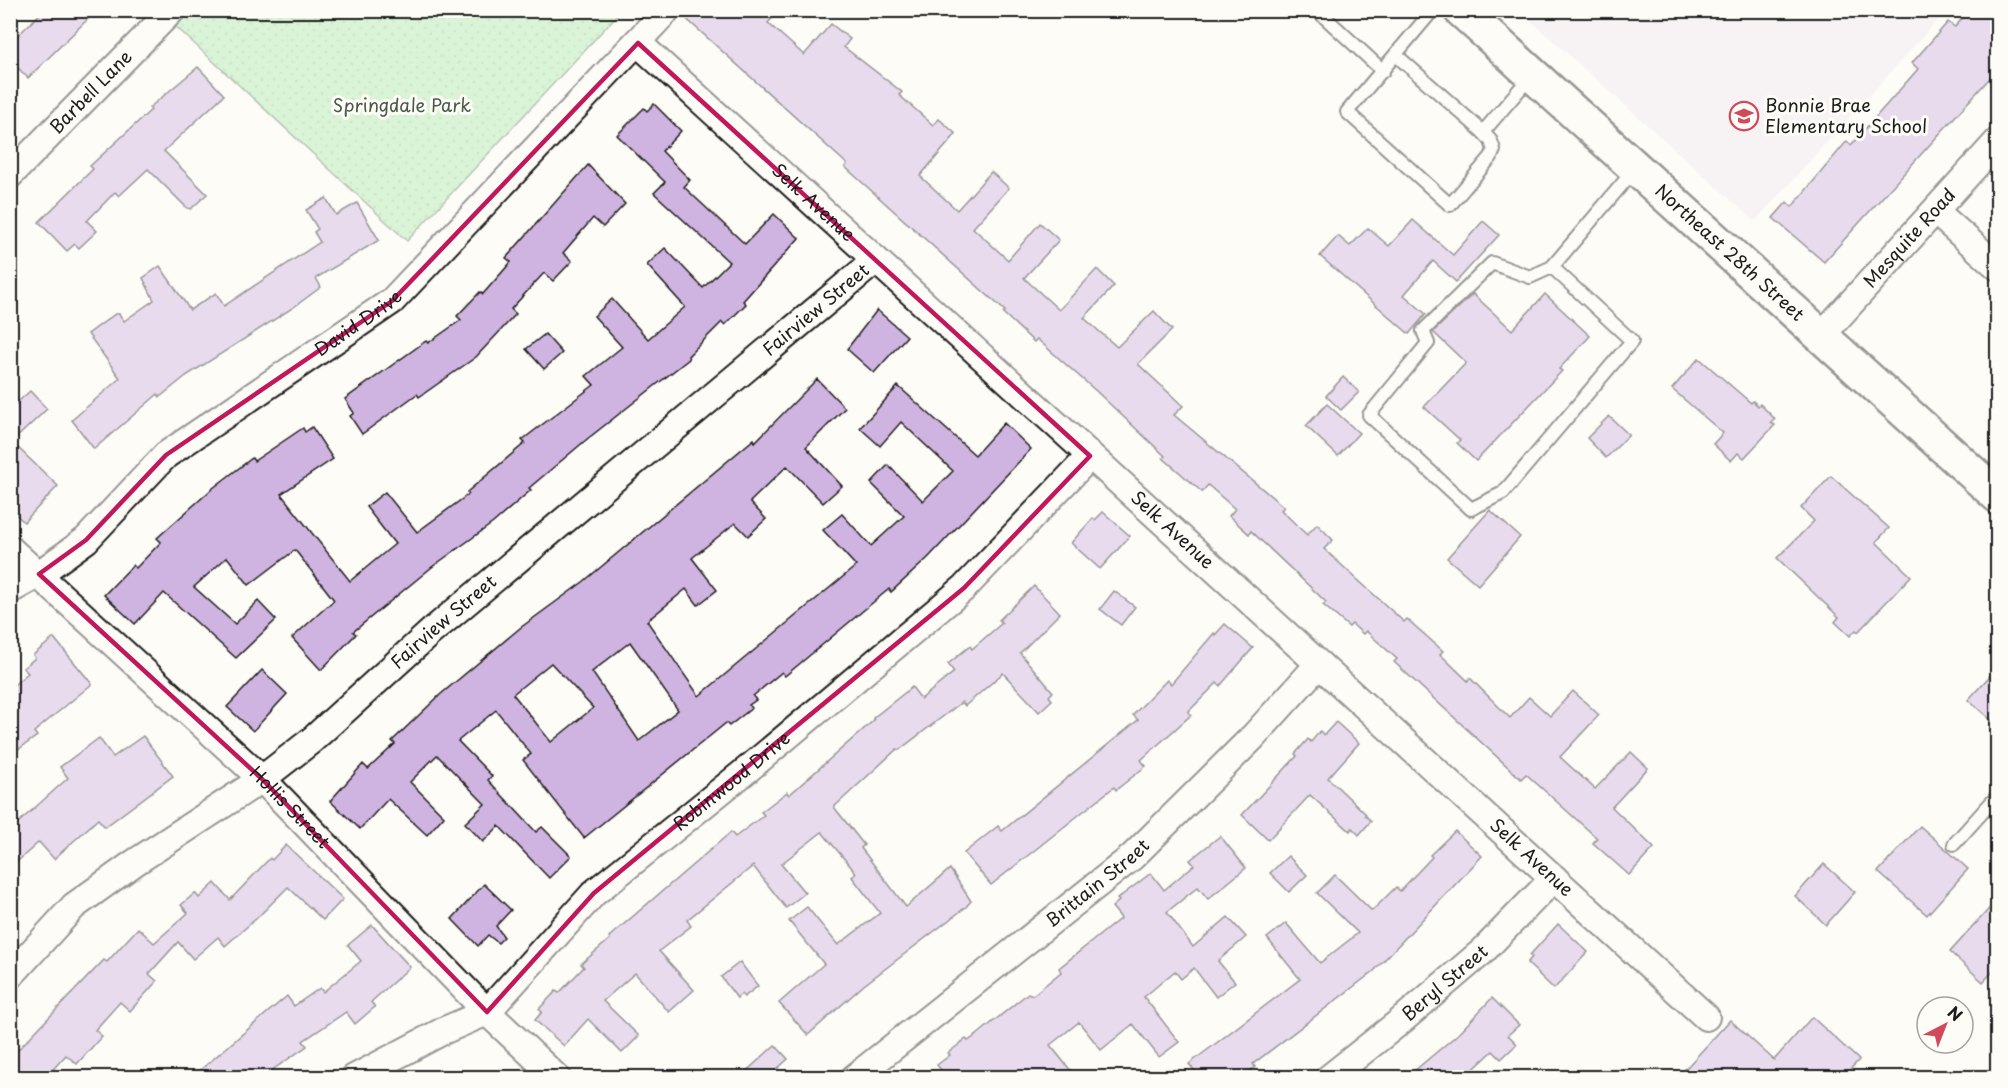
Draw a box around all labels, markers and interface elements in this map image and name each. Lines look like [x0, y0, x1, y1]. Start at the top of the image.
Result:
street label: Barbell Lane [43, 43, 138, 139]
park label: Springdale Park [333, 91, 471, 118]
place label: Bonnie Brae Elementary School [1765, 91, 1927, 139]
school or university icon: Bonnie Brae Elementary School [1728, 100, 1760, 132]
street label: Selk Avenue [766, 156, 862, 247]
street label: Northeast 28th Street [1650, 177, 1811, 327]
street label: Mesquite Road [1856, 182, 1961, 293]
street label: Fairview Street [756, 256, 875, 361]
street label: David Drive [309, 283, 408, 362]
street label: Selk Avenue [1125, 484, 1221, 574]
street label: Fairview Street [384, 568, 502, 674]
street label: Robinwood Drive [667, 724, 795, 836]
street label: Hollis Street [244, 759, 337, 854]
street label: Selk Avenue [1485, 811, 1580, 902]
street label: Brittain Street [1039, 832, 1155, 933]
street label: Beryl Street [1395, 938, 1493, 1027]
north arrow [1915, 995, 1975, 1055]
text: N [1943, 1000, 1968, 1026]

